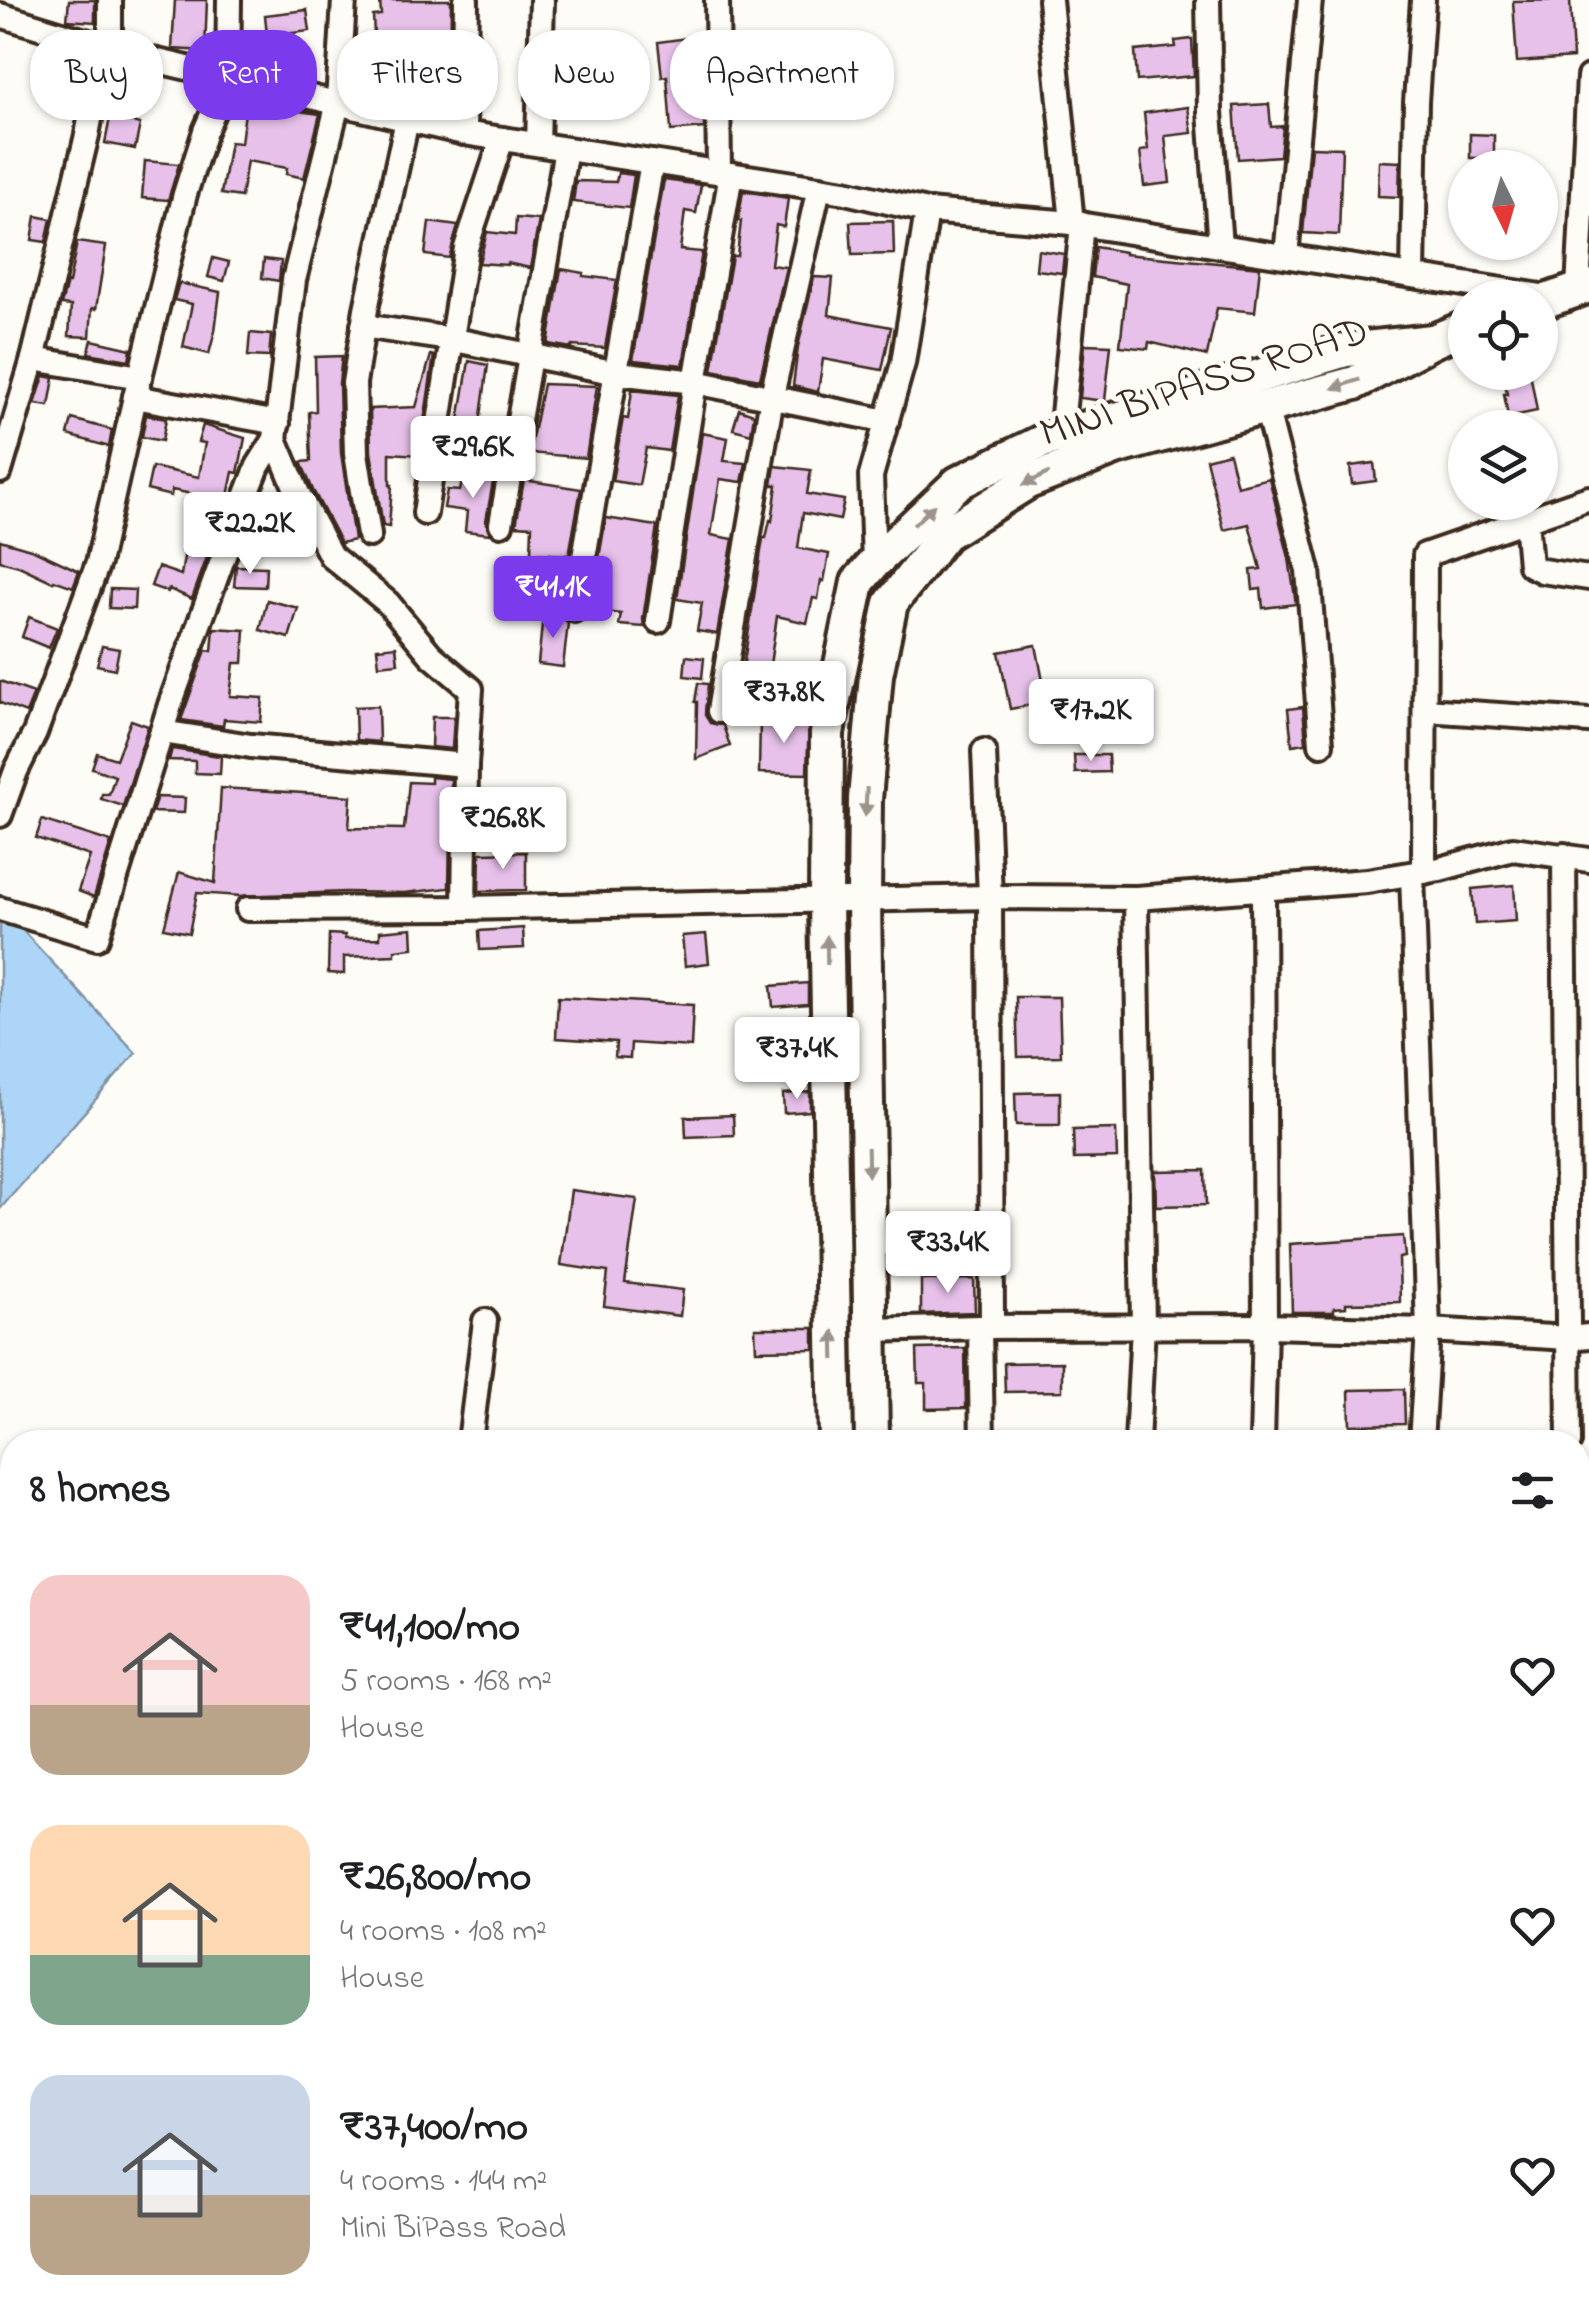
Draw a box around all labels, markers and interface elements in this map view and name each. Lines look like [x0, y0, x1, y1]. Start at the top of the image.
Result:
chip: Buy [30, 30, 163, 120]
chip: Rent [183, 30, 317, 120]
chip: Filters [337, 30, 498, 120]
chip: New [518, 30, 650, 120]
chip: Apartment [670, 30, 894, 120]
north arrow [1448, 150, 1558, 260]
map controls [1448, 150, 1558, 520]
button: locate [1448, 280, 1558, 390]
street label: MINI BIPASS ROAD [1032, 301, 1377, 465]
one-way arrow [1330, 378, 1360, 393]
button: layers [1448, 410, 1558, 520]
pin: ₹29.6K [392, 416, 554, 501]
text: ₹29.6K [433, 425, 513, 472]
one-way arrow [1021, 471, 1050, 488]
pin: ₹22.2K [169, 492, 331, 577]
text: ₹22.2K [206, 501, 294, 548]
one-way arrow [912, 504, 936, 527]
pin: ₹41.1K [472, 556, 634, 641]
text: ₹41.1K [516, 565, 590, 612]
pin: ₹37.8K [703, 661, 865, 746]
text: ₹37.8K [744, 670, 824, 717]
pin: ₹17.2K [1010, 679, 1172, 764]
text: ₹17.2K [1051, 688, 1131, 735]
pin: ₹26.8K [422, 787, 584, 872]
one-way arrow [858, 787, 874, 819]
text: ₹26.8K [461, 796, 545, 843]
one-way arrow [819, 934, 835, 966]
pin: ₹37.4K [716, 1017, 878, 1102]
text: ₹37.4K [757, 1026, 837, 1073]
one-way arrow [861, 1147, 877, 1179]
pin: ₹33.4K [867, 1211, 1029, 1296]
text: ₹33.4K [908, 1220, 988, 1267]
one-way arrow [826, 1329, 842, 1361]
text: 8 homes [30, 1460, 171, 1521]
icon: filters [1505, 1463, 1560, 1518]
text: ₹41,100/mo [340, 1598, 520, 1659]
icon: home [110, 1615, 230, 1735]
icon: heart [1505, 1648, 1560, 1703]
text: 5 rooms · 168 m² [340, 1659, 552, 1706]
text: House [340, 1706, 424, 1753]
text: ₹26,800/mo [340, 1848, 531, 1909]
icon: home [110, 1865, 230, 1985]
icon: heart [1505, 1898, 1560, 1953]
text: 4 rooms · 108 m² [340, 1909, 547, 1956]
text: House [340, 1956, 424, 2003]
text: ₹37,400/mo [340, 2098, 528, 2159]
icon: home [110, 2115, 230, 2235]
icon: heart [1505, 2148, 1560, 2203]
text: 4 rooms · 144 m² [340, 2159, 547, 2206]
text: Mini BiPass Road [340, 2206, 566, 2253]

